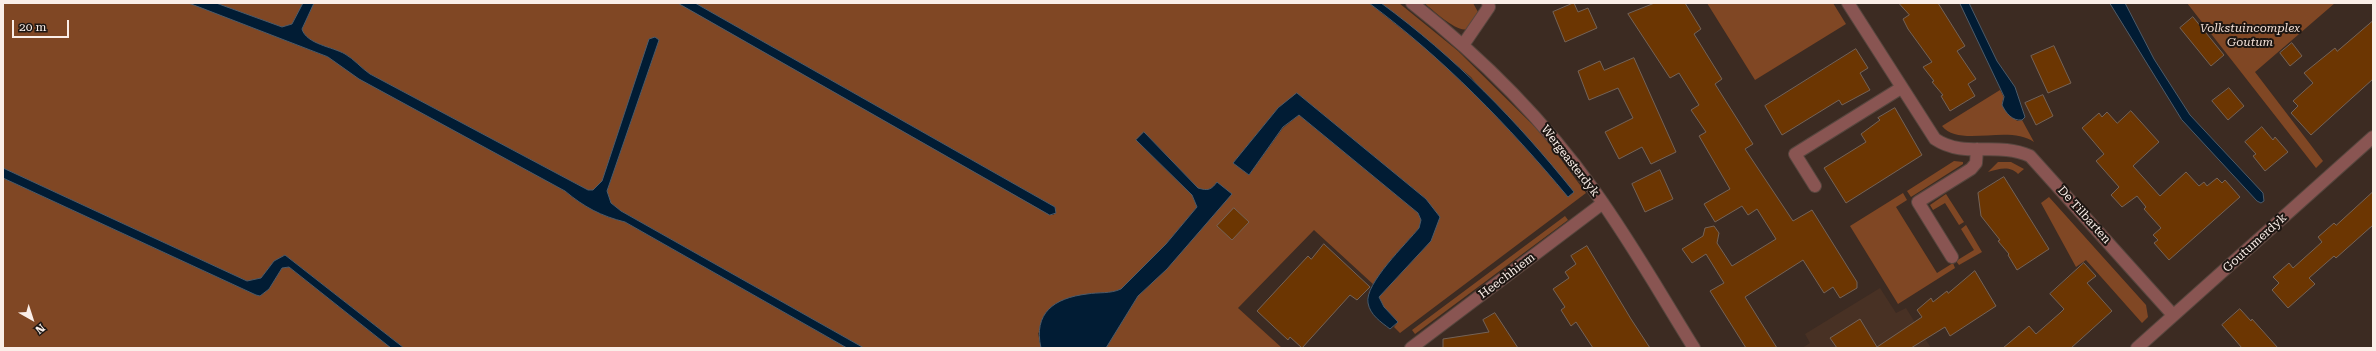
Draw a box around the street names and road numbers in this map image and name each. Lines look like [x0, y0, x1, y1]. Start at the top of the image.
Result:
street label: Wergeasterdyk [1538, 123, 1602, 199]
street label: De Tilbarten [2054, 183, 2114, 247]
street label: Goutumerdyk [2220, 211, 2290, 275]
street label: Heechhiem [1476, 250, 1538, 302]

